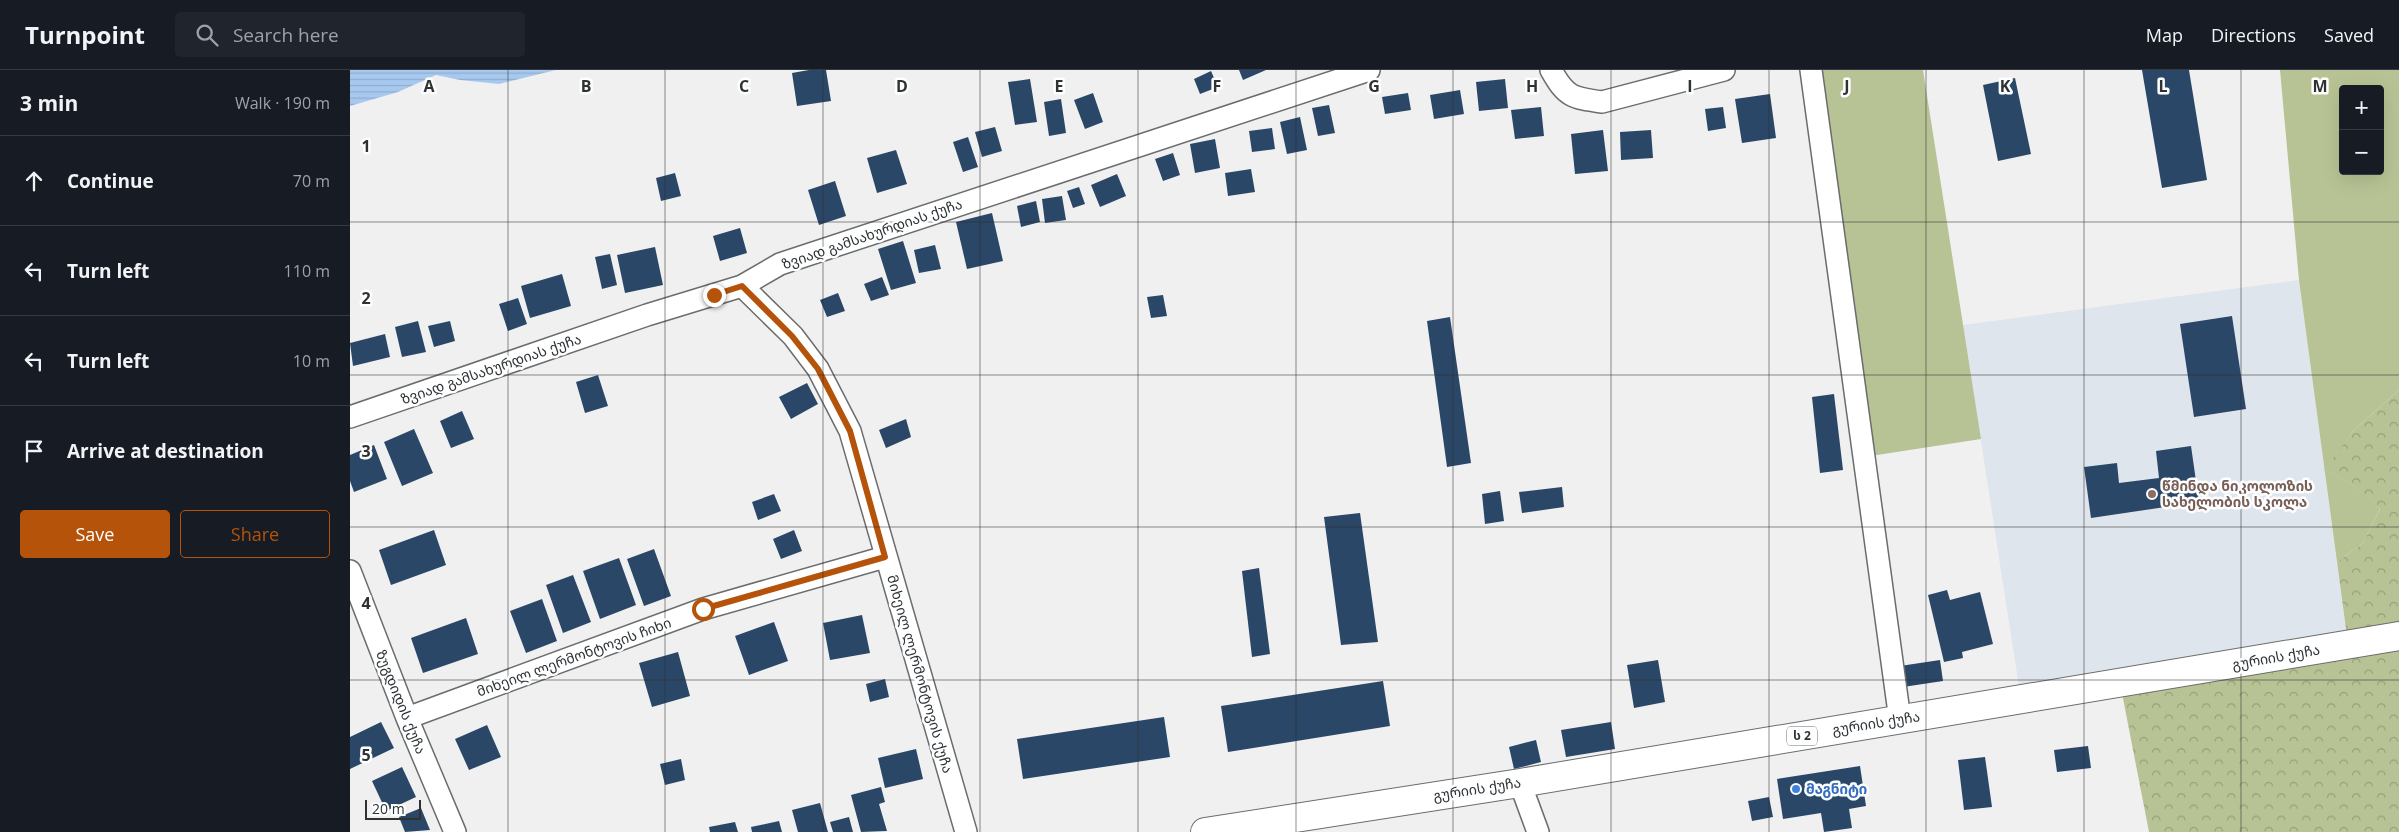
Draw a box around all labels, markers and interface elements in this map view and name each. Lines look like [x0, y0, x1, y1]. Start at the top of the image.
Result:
search box [175, 12, 525, 57]
text: Turnpoint [25, 18, 145, 51]
icon: search [193, 21, 221, 49]
text: Search here [233, 22, 339, 48]
text: Map [2146, 23, 2183, 47]
text: Directions [2211, 23, 2296, 47]
text: Saved [2324, 23, 2374, 47]
text: A [423, 75, 435, 97]
text: B [581, 75, 591, 97]
text: C [739, 75, 749, 97]
text: D [896, 75, 908, 97]
text: E [1055, 75, 1064, 97]
text: F [1213, 75, 1221, 97]
text: G [1368, 75, 1380, 97]
text: H [1526, 75, 1538, 97]
text: I [1687, 75, 1693, 97]
text: J [1842, 75, 1850, 97]
text: K [2000, 75, 2011, 97]
text: L [2158, 75, 2168, 97]
text: M [2312, 75, 2328, 97]
map controls [2339, 85, 2384, 175]
button: + [2339, 85, 2384, 130]
text: 3 min [20, 89, 78, 117]
text: Walk · 190 m [235, 92, 330, 114]
button: − [2339, 130, 2384, 175]
text: 1 [361, 135, 371, 157]
icon: ahead [20, 167, 48, 195]
text: Continue [67, 168, 154, 194]
text: 70 m [293, 170, 330, 192]
street label: ზვიად გამსახურდიას ქუჩა [779, 194, 965, 273]
icon: left [20, 257, 48, 285]
text: Turn left [67, 258, 149, 284]
text: 110 m [284, 260, 330, 282]
route end [703, 284, 726, 307]
text: 2 [361, 287, 371, 309]
street label: ზვიად გამსახურდიას ქუჩა [398, 329, 584, 408]
icon: left [20, 347, 48, 375]
text: Turn left [67, 348, 149, 374]
text: 10 m [293, 350, 330, 372]
icon: arrive [20, 437, 48, 465]
text: Arrive at destination [67, 438, 264, 464]
text: 3 [361, 440, 371, 462]
place label: წმინდა ნიკოლოზის სახელობის სკოლა [2162, 476, 2313, 511]
marker: წმინდა ნიკოლოზის სახელობის სკოლა [2146, 488, 2158, 500]
button: Save [20, 510, 170, 558]
button: Share [180, 510, 330, 558]
street label: მიხეილ ლერმონტოვის ქუჩა [883, 572, 958, 775]
text: 4 [361, 592, 371, 614]
route start [692, 598, 715, 621]
street label: მიხეილ ლერმონტოვის ჩიხი [474, 612, 674, 701]
street label: გურიის ქუჩა [2230, 639, 2321, 674]
street label: ზუგდიდის ქუჩა [372, 647, 431, 757]
street label: გურიის ქუჩა [1831, 706, 1921, 739]
road number: ს 2 [1787, 726, 1817, 746]
text: 5 [361, 744, 371, 766]
street label: გურიის ქუჩა [1432, 772, 1522, 805]
place label: მაგნიტი [1806, 779, 1867, 798]
marker: მაგნიტი [1790, 783, 1802, 795]
scale bar [365, 797, 421, 820]
text: 20 m [372, 799, 405, 818]

